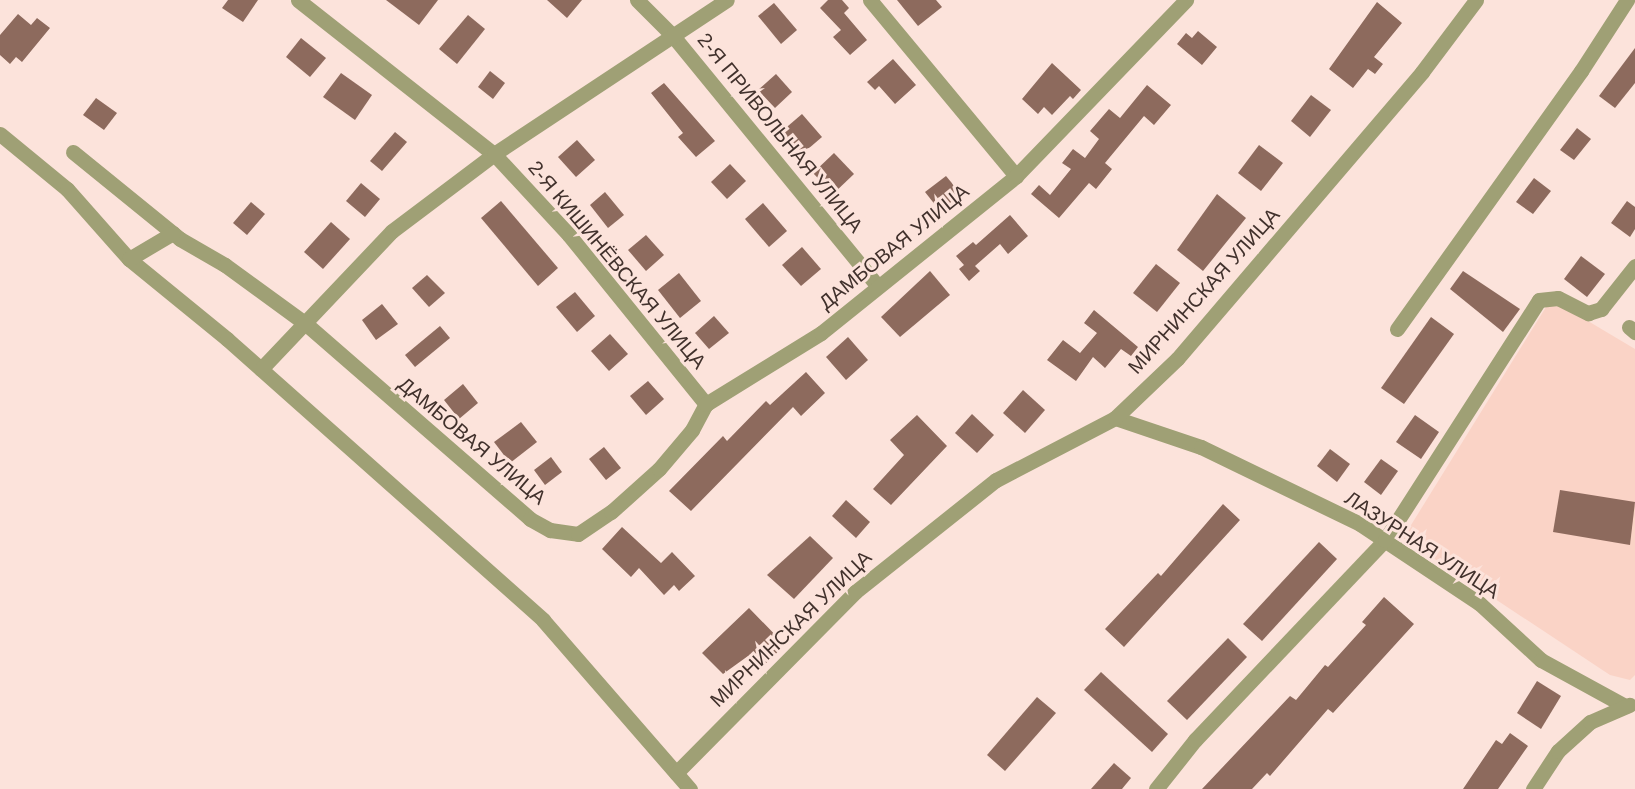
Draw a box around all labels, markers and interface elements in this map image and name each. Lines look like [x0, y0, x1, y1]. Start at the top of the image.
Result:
street label: 2-Я ПРИВОЛЬНАЯ УЛИЦА [692, 28, 868, 238]
street label: 2-Я КИШИНЁВСКАЯ УЛИЦА [523, 156, 711, 374]
street label: ДАМБОВАЯ УЛИЦА [814, 179, 974, 315]
street label: МИРНИНСКАЯ УЛИЦА [1123, 203, 1285, 379]
street label: ДАМБОВАЯ УЛИЦА [393, 372, 551, 510]
street label: ЛАЗУРНАЯ УЛИЦА [1340, 486, 1504, 604]
street label: МИРНИНСКАЯ УЛИЦА [705, 546, 877, 712]

